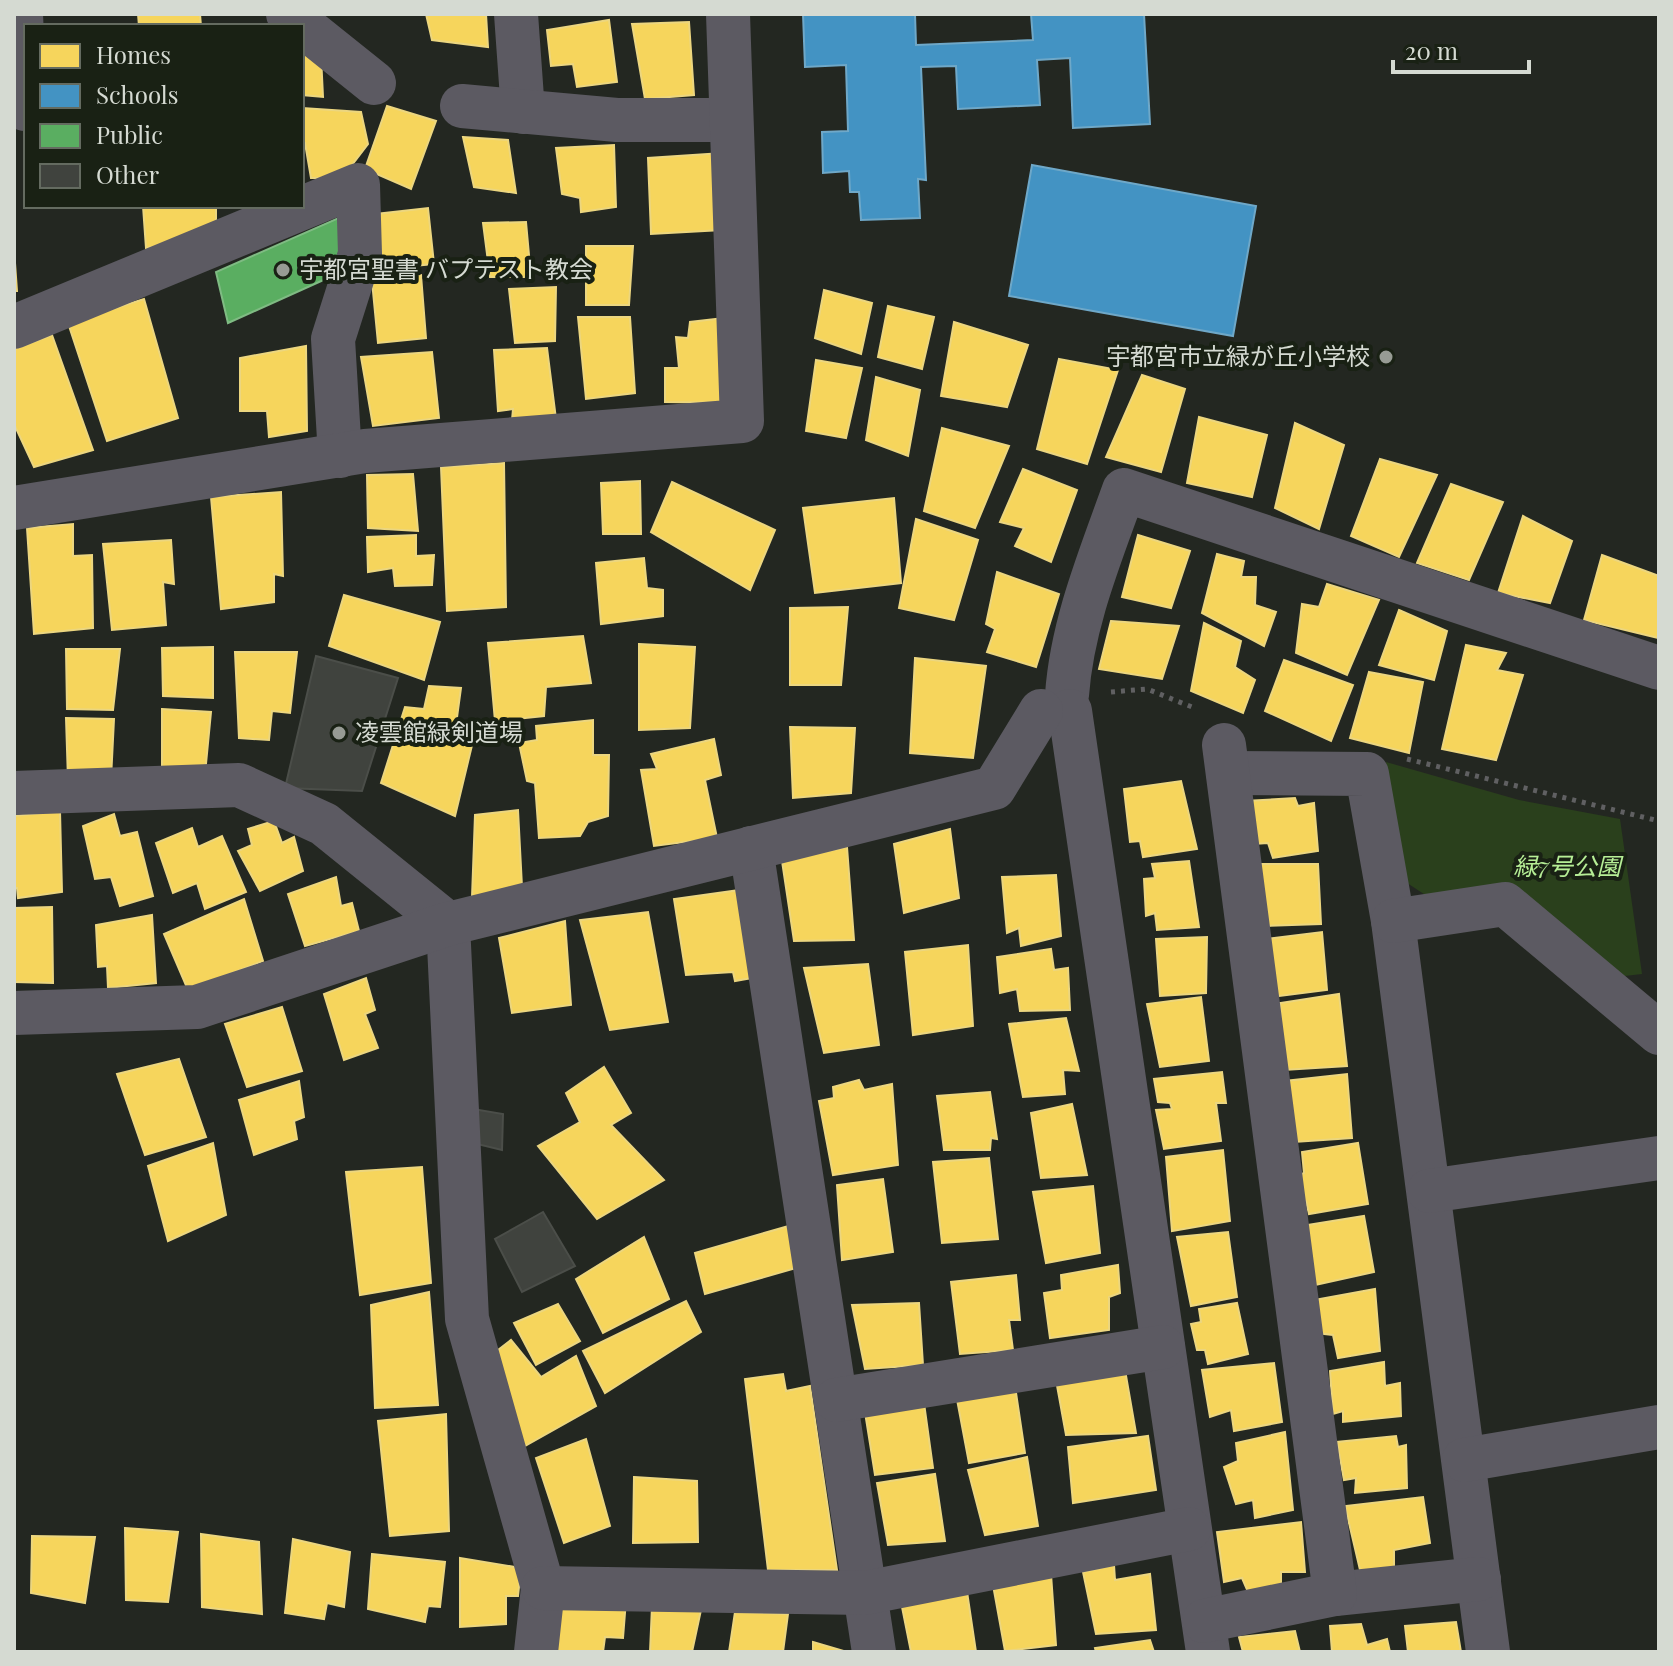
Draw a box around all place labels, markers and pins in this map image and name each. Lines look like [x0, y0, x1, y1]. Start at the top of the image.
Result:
place label: 宇都宮聖書 バプテスト教会 [299, 252, 593, 284]
marker: 宇都宮聖書 バプテスト教会 [274, 261, 292, 279]
place label: 宇都宮市立緑が丘小学校 [1106, 339, 1370, 371]
marker: 宇都宮市立緑が丘小学校 [1377, 348, 1395, 366]
place label: 凌雲館緑剣道場 [355, 715, 523, 747]
marker: 凌雲館緑剣道場 [330, 724, 348, 742]

